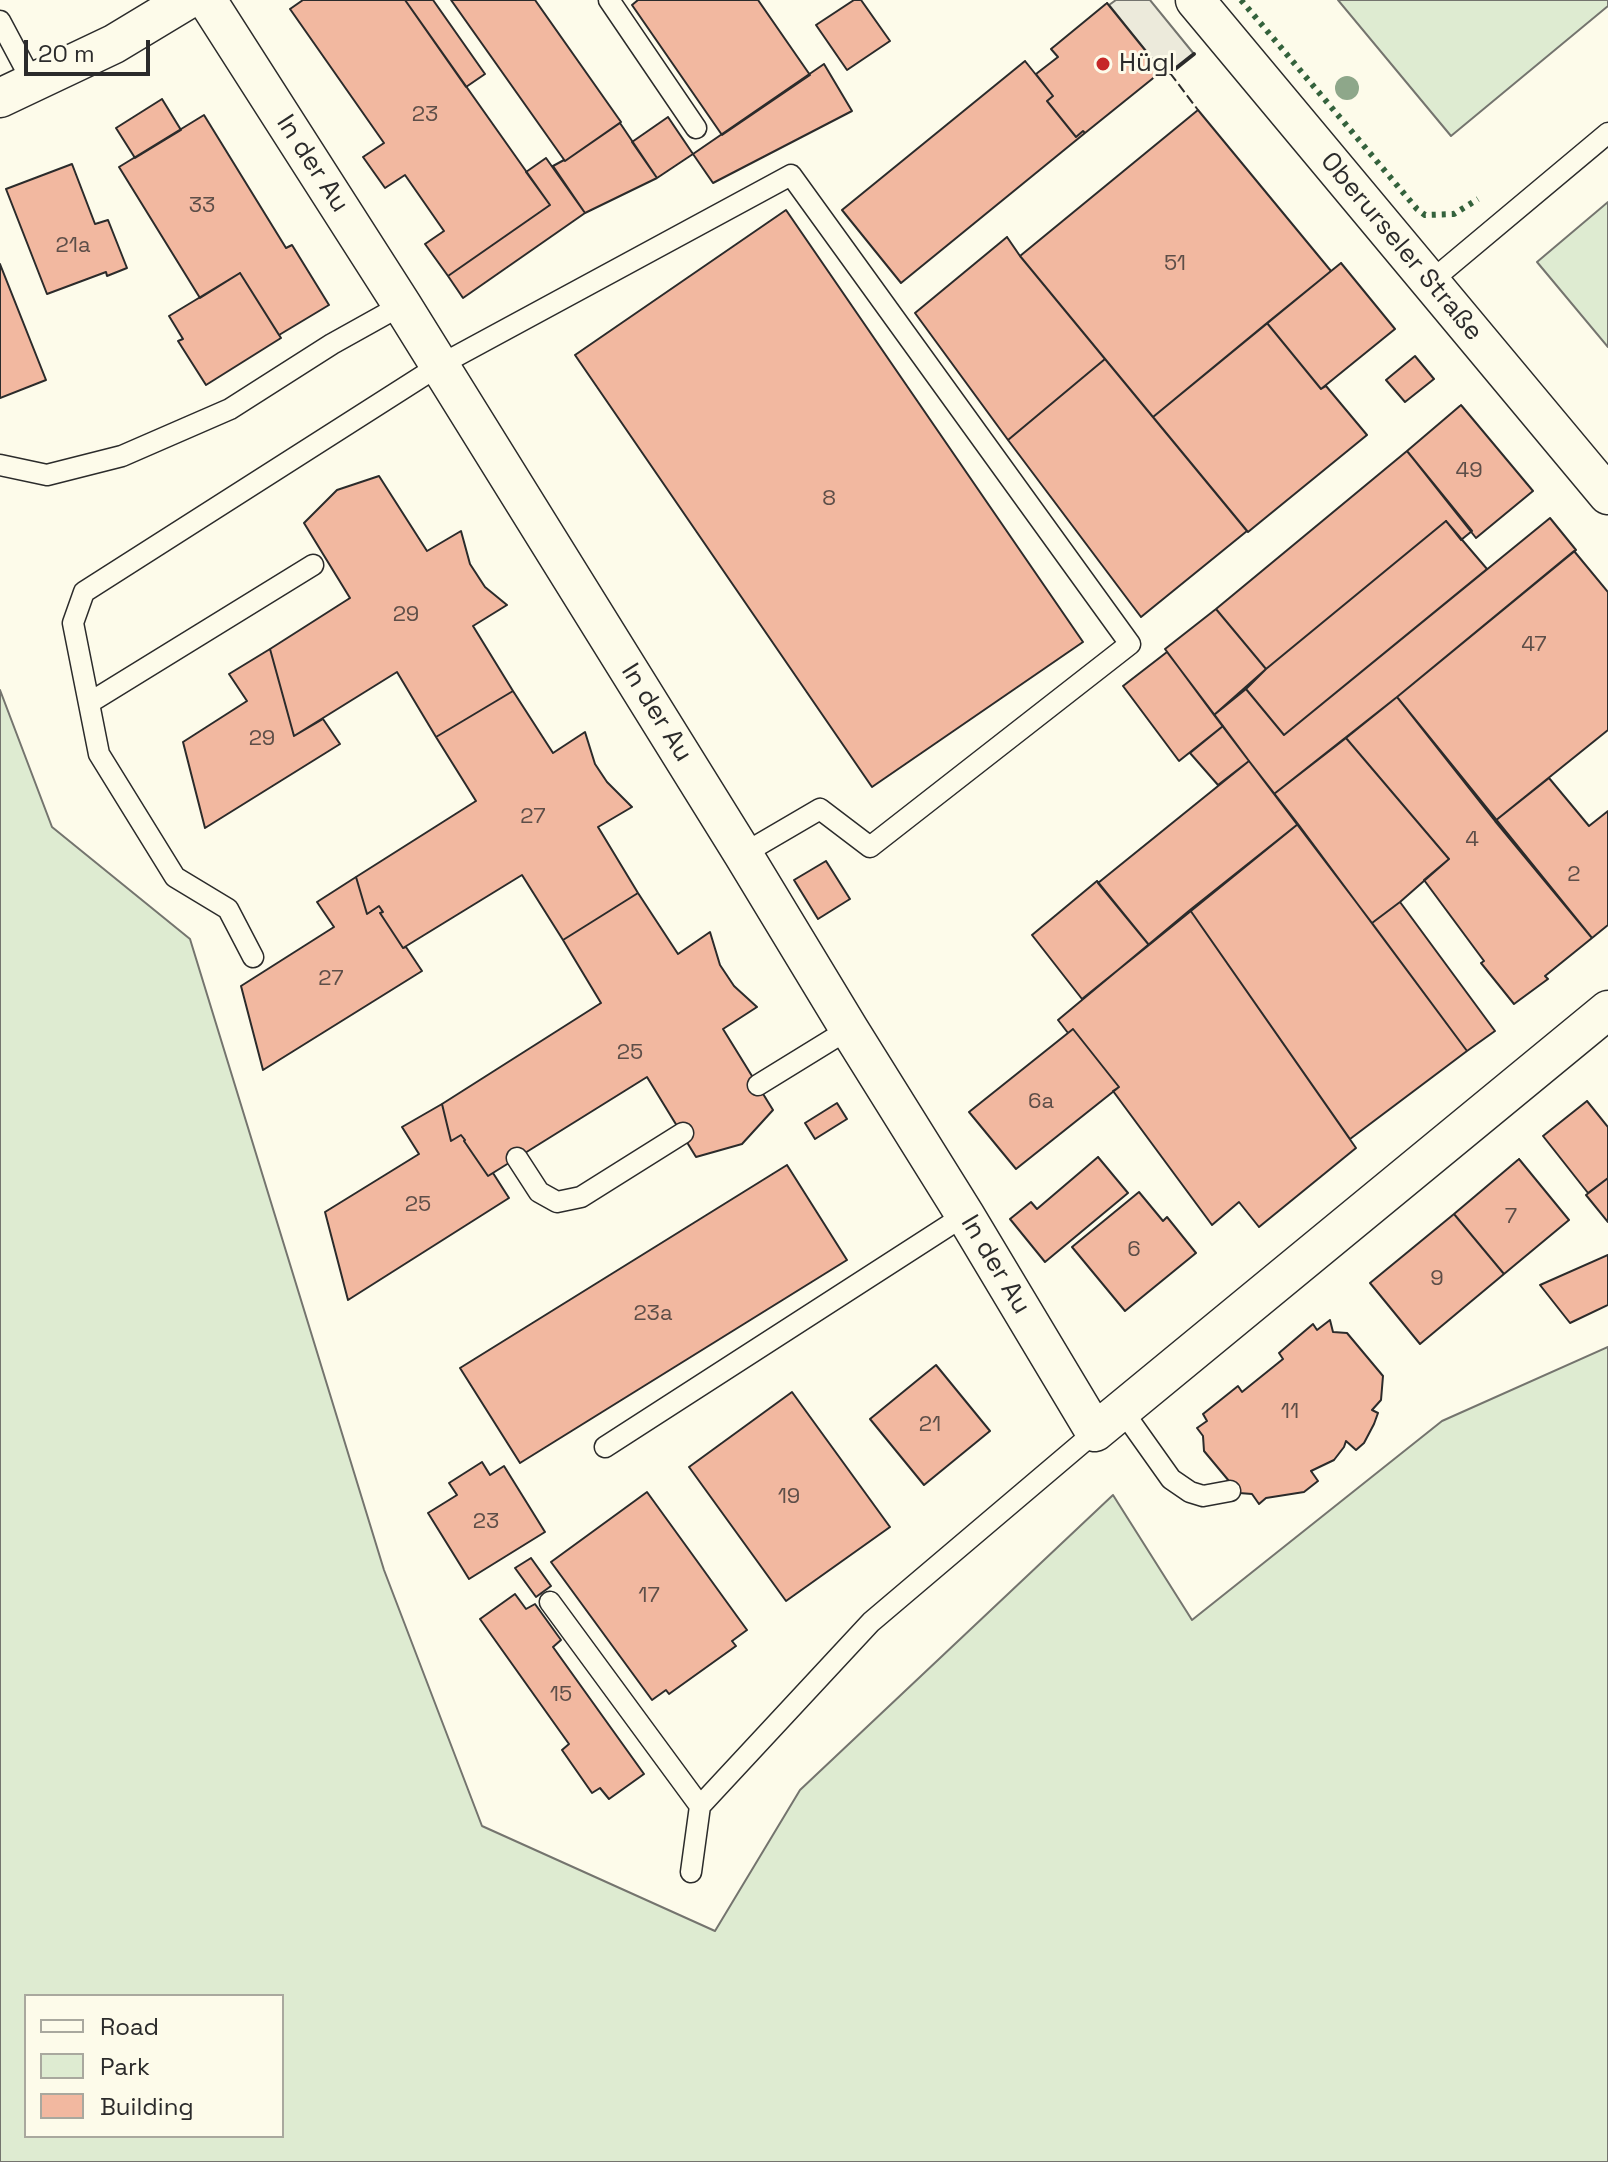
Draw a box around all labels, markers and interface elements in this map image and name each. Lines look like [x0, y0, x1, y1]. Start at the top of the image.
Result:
scale bar [28, 24, 154, 74]
text: 20 m [38, 38, 95, 69]
place label: Hügl [1119, 48, 1175, 80]
marker: Hügl [1094, 55, 1112, 73]
house number: 23 [412, 102, 438, 128]
street label: In der Au [269, 109, 355, 219]
street label: Oberurseler Straße [1313, 147, 1489, 347]
house number: 33 [189, 193, 215, 219]
house number: 21a [55, 233, 91, 259]
house number: 51 [1164, 251, 1186, 277]
house number: 49 [1455, 458, 1483, 484]
house number: 8 [822, 486, 836, 512]
house number: 29 [393, 602, 419, 628]
house number: 47 [1521, 632, 1547, 658]
street label: In der Au [614, 658, 698, 768]
house number: 29 [249, 726, 275, 752]
house number: 27 [520, 804, 546, 830]
house number: 4 [1465, 827, 1479, 853]
house number: 2 [1567, 862, 1581, 888]
house number: 27 [318, 966, 344, 992]
house number: 25 [617, 1040, 643, 1066]
house number: 6a [1028, 1089, 1054, 1115]
house number: 25 [405, 1192, 431, 1218]
house number: 7 [1505, 1204, 1517, 1230]
street label: In der Au [953, 1210, 1037, 1320]
house number: 6 [1127, 1237, 1141, 1263]
house number: 9 [1430, 1266, 1444, 1292]
house number: 23a [633, 1301, 673, 1327]
house number: 11 [1281, 1399, 1299, 1425]
house number: 21 [919, 1412, 941, 1438]
house number: 19 [778, 1484, 800, 1510]
house number: 23 [473, 1509, 499, 1535]
house number: 17 [638, 1583, 660, 1609]
house number: 15 [550, 1682, 572, 1708]
legend [24, 1994, 284, 2138]
text: Road [100, 2011, 159, 2042]
text: Park [100, 2051, 150, 2082]
text: Building [100, 2091, 194, 2122]

